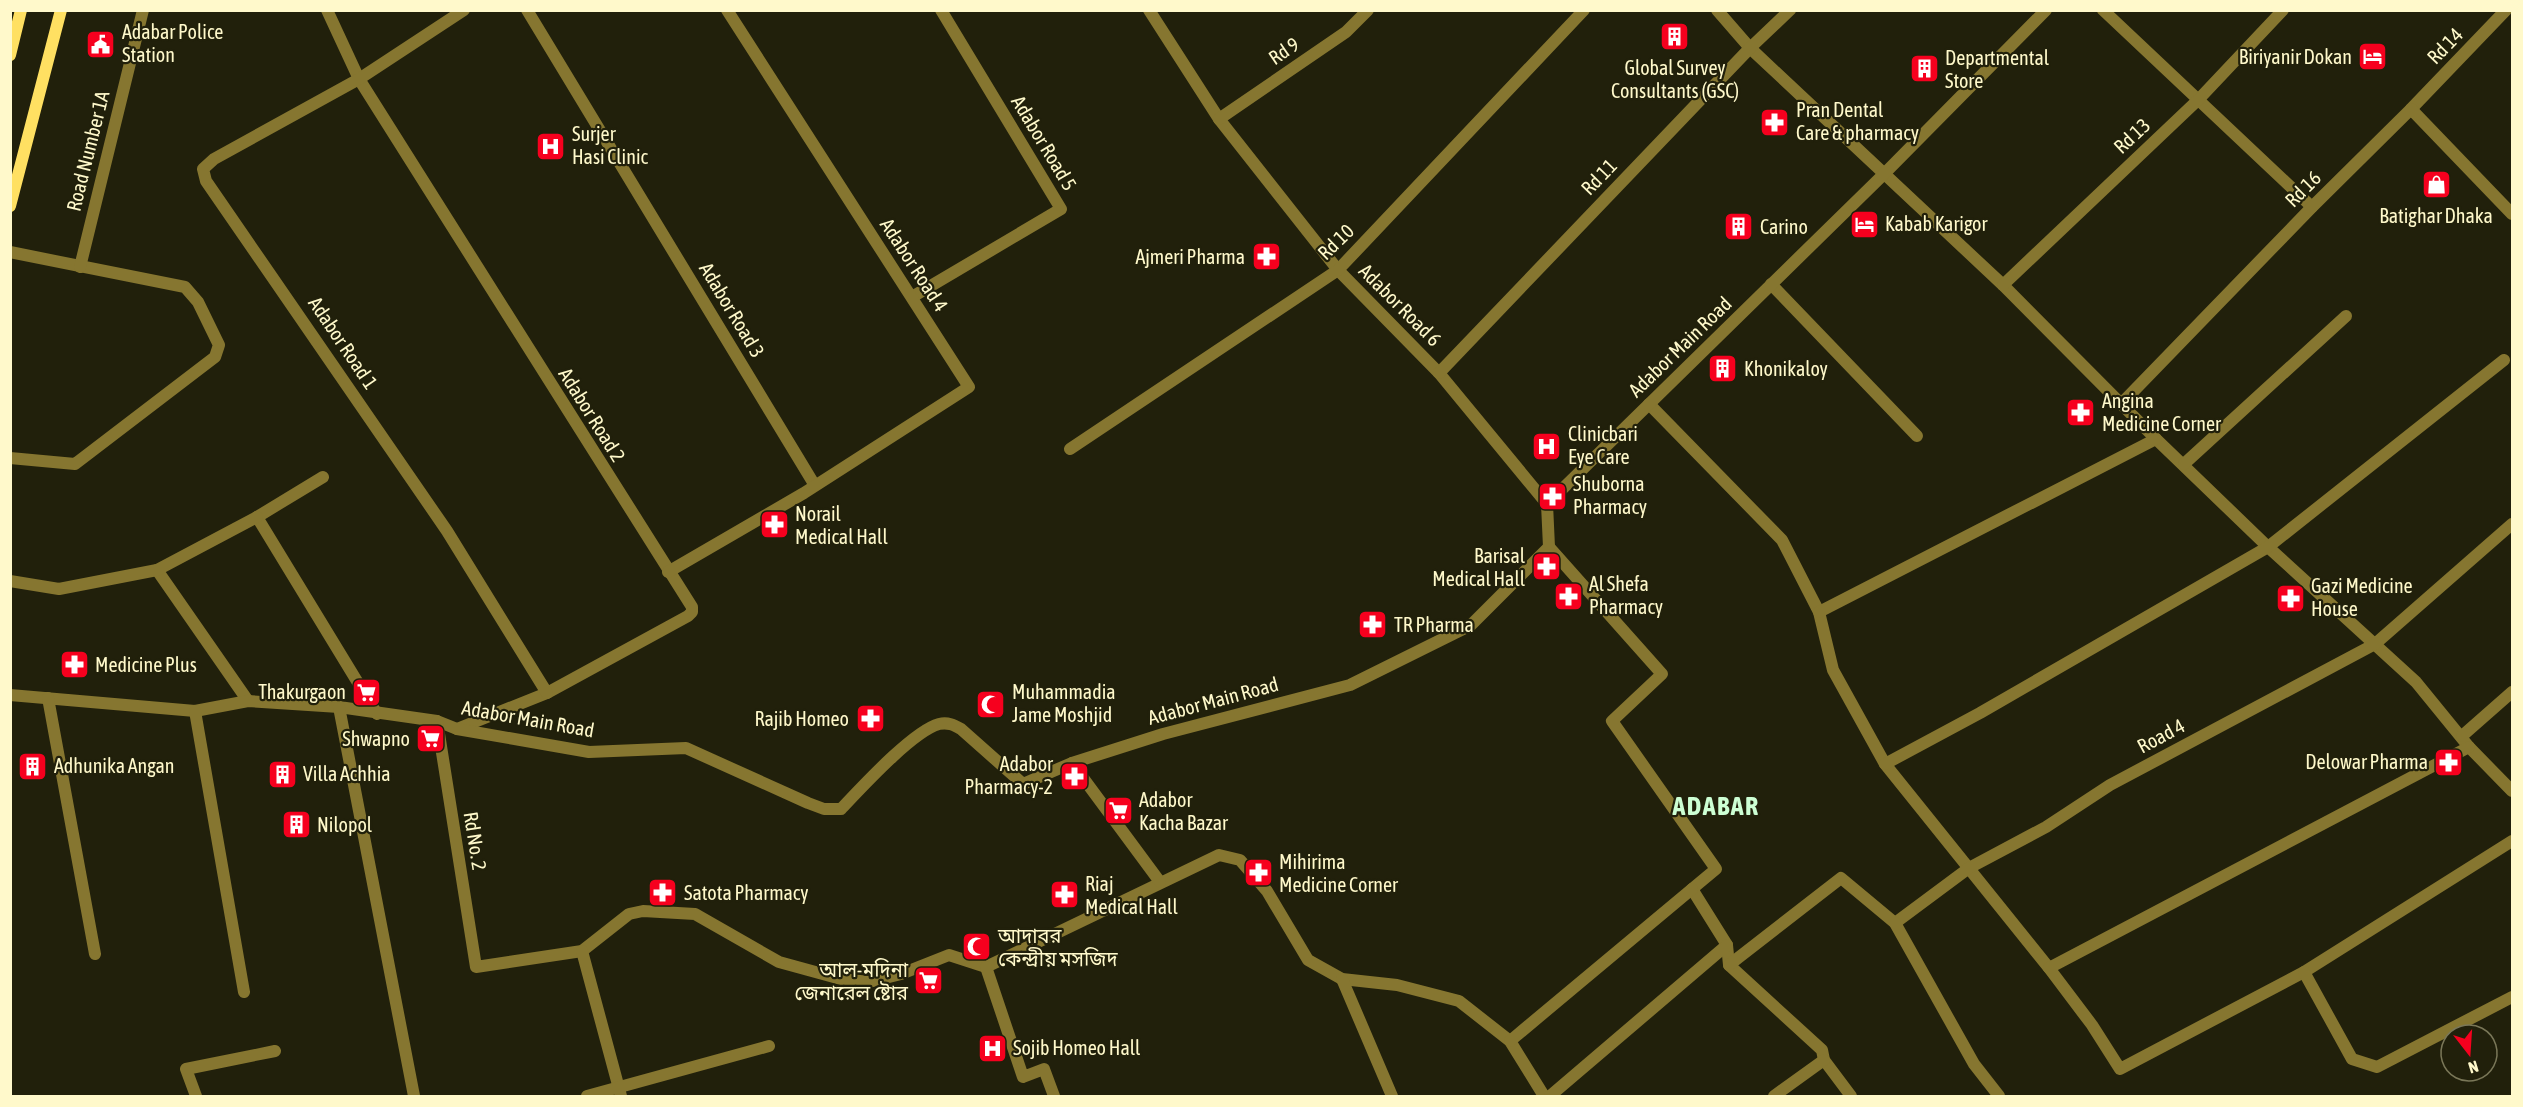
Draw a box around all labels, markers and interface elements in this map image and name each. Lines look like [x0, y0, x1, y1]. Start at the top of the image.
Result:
place label: Adabar Police Station [122, 20, 223, 66]
building icon: Global Survey Consultants (GSC) [1659, 21, 1691, 53]
street label: Rd 14 [2422, 23, 2467, 68]
public building icon: Adabar Police Station [85, 28, 117, 60]
street label: Rd 9 [1264, 32, 1303, 69]
hotel icon: Biriyanir Dokan [2357, 41, 2389, 73]
place label: Biriyanir Dokan [2239, 45, 2352, 68]
place label: Departmental Store [1945, 46, 2050, 92]
building icon: Departmental Store [1908, 53, 1940, 85]
place label: Global Survey Consultants (GSC) [1611, 56, 1739, 102]
street label: Road Number 1A [61, 88, 114, 213]
street label: Adabor Road 5 [1007, 91, 1082, 194]
place label: Pran Dental Care & pharmacy [1796, 98, 1919, 144]
pharmacy icon: Pran Dental Care & pharmacy [1759, 106, 1791, 138]
street label: Rd 13 [2109, 113, 2155, 158]
place label: Surjer Hasi Clinic [572, 122, 649, 168]
hospital icon: Surjer Hasi Clinic [535, 130, 567, 162]
street label: Rd 11 [1576, 154, 1621, 199]
street label: Rd 16 [2280, 166, 2325, 211]
shop icon: Batighar Dhaka [2420, 169, 2452, 201]
place label: Batighar Dhaka [2379, 204, 2493, 227]
hotel icon: Kabab Karigor [1848, 208, 1880, 240]
building icon: Carino [1723, 211, 1755, 243]
place label: Kabab Karigor [1885, 212, 1988, 235]
street label: Adabor Road 4 [876, 214, 953, 316]
place label: Carino [1760, 215, 1808, 238]
street label: Rd 10 [1313, 219, 1358, 264]
pharmacy icon: Ajmeri Pharma [1250, 241, 1282, 273]
place label: Ajmeri Pharma [1135, 245, 1245, 268]
street label: Adabor Road 3 [695, 258, 770, 361]
street label: Adabor Road 6 [1355, 259, 1446, 350]
street label: Adabor Road 1 [304, 292, 383, 393]
street label: Adabor Main Road [1623, 292, 1736, 401]
building icon: Khonikaloy [1707, 353, 1739, 385]
place label: Khonikaloy [1744, 357, 1828, 380]
street label: Adabor Road 2 [554, 364, 630, 466]
place label: Angina Medicine Corner [2102, 389, 2222, 435]
pharmacy icon: Angina Medicine Corner [2065, 397, 2097, 429]
place label: Clinicbari Eye Care [1568, 422, 1638, 468]
hospital icon: Clinicbari Eye Care [1531, 430, 1563, 462]
place label: Shuborna Pharmacy [1573, 472, 1647, 518]
pharmacy icon: Shuborna Pharmacy [1536, 480, 1568, 512]
place label: Norail Medical Hall [795, 502, 888, 548]
pharmacy icon: Norail Medical Hall [758, 509, 790, 541]
place label: Barisal Medical Hall [1432, 544, 1526, 590]
pharmacy icon: Barisal Medical Hall [1530, 551, 1562, 583]
place label: Al Shefa Pharmacy [1589, 572, 1663, 618]
place label: Gazi Medicine House [2311, 574, 2413, 620]
pharmacy icon: Al Shefa Pharmacy [1552, 580, 1584, 612]
pharmacy icon: Gazi Medicine House [2274, 582, 2306, 614]
pharmacy icon: TR Pharma [1357, 609, 1389, 641]
place label: TR Pharma [1394, 613, 1474, 636]
pharmacy icon: Medicine Plus [58, 649, 90, 681]
place label: Medicine Plus [95, 653, 197, 676]
street label: Adabor Main Road [1145, 672, 1281, 729]
supermarket icon: Thakurgaon [351, 676, 383, 708]
place label: Thakurgaon [258, 680, 346, 703]
place label: Muhammadia Jame Moshjid [1012, 680, 1116, 726]
mosque icon: Muhammadia Jame Moshjid [975, 688, 1007, 720]
street label: Adabor Main Road [460, 696, 596, 741]
pharmacy icon: Rajib Homeo [854, 703, 886, 735]
place label: Rajib Homeo [754, 707, 849, 730]
street label: Road 4 [2133, 714, 2188, 758]
supermarket icon: Shwapno [415, 723, 447, 755]
place label: Shwapno [342, 727, 410, 750]
pharmacy icon: Delowar Pharma [2433, 746, 2465, 778]
building icon: Adhunika Angan [17, 750, 49, 782]
place label: Delowar Pharma [2305, 750, 2428, 773]
place label: Adabor Pharmacy-2 [965, 752, 1054, 798]
place label: Adhunika Angan [54, 754, 174, 777]
building icon: Villa Achhia [266, 758, 298, 790]
pharmacy icon: Adabor Pharmacy-2 [1058, 760, 1090, 792]
place label: Villa Achhia [303, 762, 391, 785]
place label: Adabor Kacha Bazar [1139, 788, 1229, 834]
district label: ADABAR [1671, 791, 1760, 821]
supermarket icon: Adabor Kacha Bazar [1102, 795, 1134, 827]
building icon: Nilopol [280, 809, 312, 841]
street label: Rd No. 2 [460, 810, 491, 872]
place label: Nilopol [317, 813, 373, 836]
place label: Mihirima Medicine Corner [1279, 850, 1399, 896]
pharmacy icon: Mihirima Medicine Corner [1242, 857, 1274, 889]
place label: Riaj Medical Hall [1085, 872, 1178, 918]
pharmacy icon: Satota Pharmacy [647, 877, 679, 909]
pharmacy icon: Riaj Medical Hall [1048, 879, 1080, 911]
place label: Satota Pharmacy [684, 881, 809, 904]
place label: আদাবর কেন্দ্রীয় মসজিদ [997, 924, 1119, 970]
mosque icon: আদাবর কেন্দ্রীয় মসজিদ [961, 931, 993, 963]
place label: আল-মদিনা জেনারেল ষ্টোর [795, 958, 909, 1004]
supermarket icon: আল-মদিনা জেনারেল ষ্টোর [913, 965, 945, 997]
north arrow [2439, 1023, 2499, 1083]
hospital icon: Sojib Homeo Hall [976, 1032, 1008, 1064]
place label: Sojib Homeo Hall [1013, 1036, 1141, 1059]
text: N [2466, 1057, 2481, 1077]

